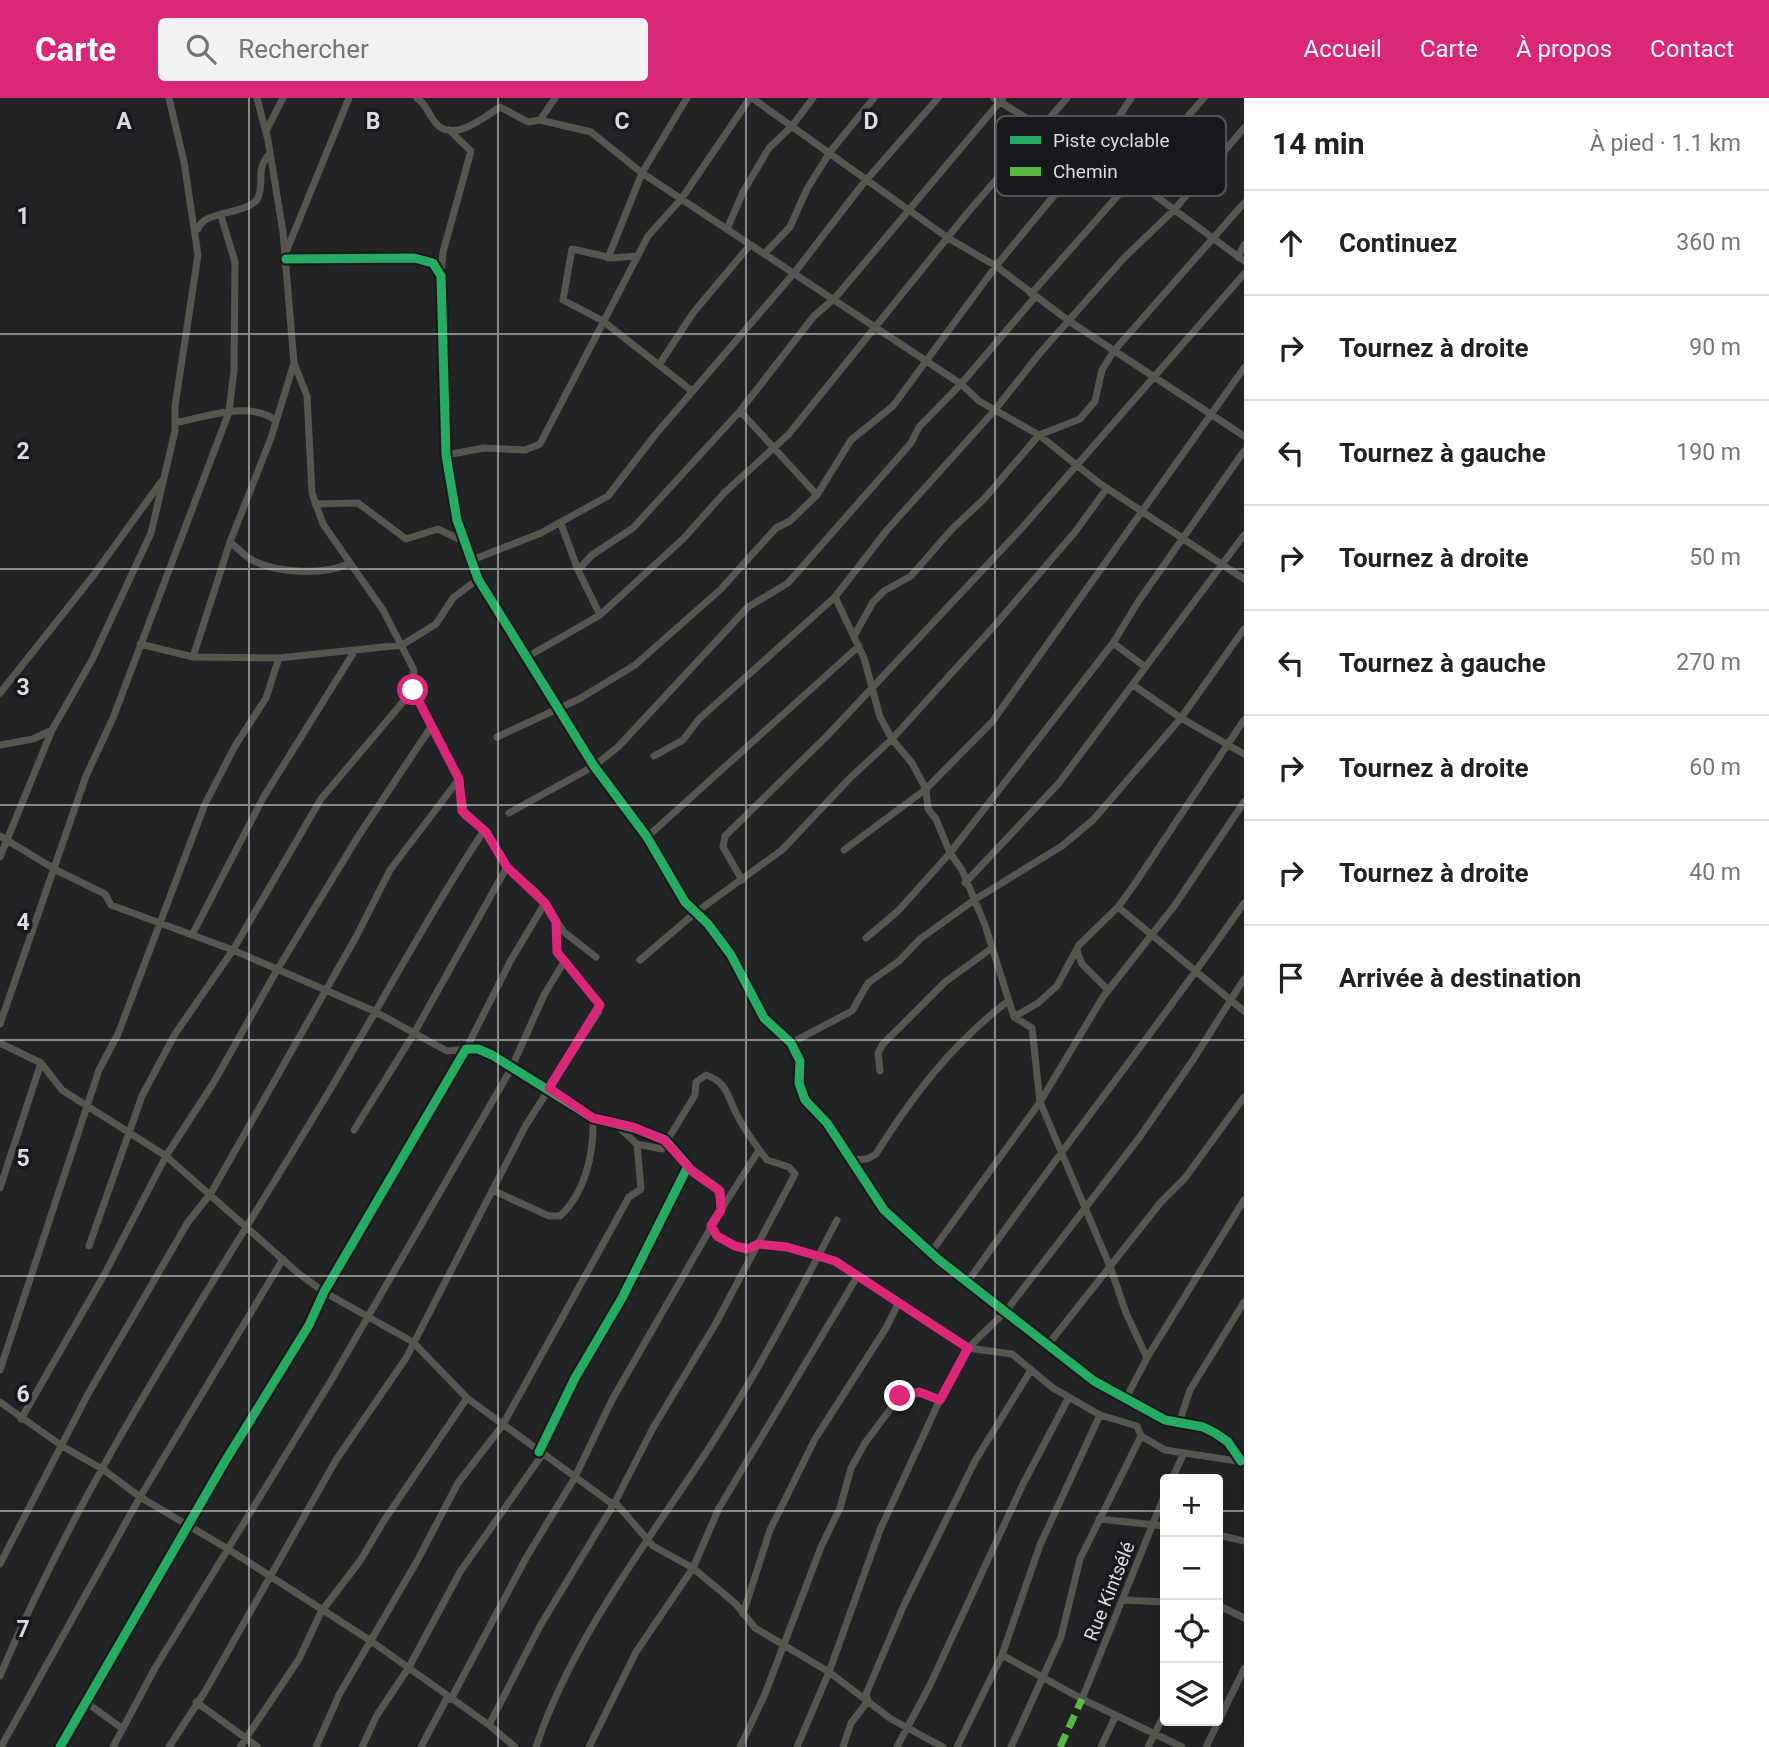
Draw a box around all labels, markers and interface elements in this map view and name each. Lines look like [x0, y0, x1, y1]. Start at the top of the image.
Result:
search box [158, 18, 648, 81]
text: Carte [35, 30, 116, 69]
icon: search [182, 30, 220, 68]
text: Rechercher [238, 34, 369, 64]
text: Accueil [1303, 35, 1382, 63]
text: Carte [1420, 35, 1478, 63]
text: À propos [1516, 35, 1612, 63]
text: Contact [1650, 35, 1734, 63]
text: A [116, 108, 132, 135]
text: B [366, 108, 380, 135]
text: C [614, 108, 630, 135]
text: D [864, 108, 878, 135]
legend [996, 116, 1226, 196]
text: 14 min [1272, 126, 1365, 161]
text: Piste cyclable [1053, 129, 1170, 152]
text: À pied · 1.1 km [1590, 130, 1741, 157]
text: Chemin [1053, 160, 1118, 183]
text: 1 [16, 203, 30, 230]
icon: ahead [1272, 224, 1310, 262]
text: Continuez [1339, 228, 1457, 258]
text: 360 m [1676, 229, 1741, 256]
icon: right [1272, 329, 1310, 367]
text: Tournez à droite [1339, 333, 1529, 363]
text: 90 m [1689, 334, 1741, 361]
icon: left [1272, 434, 1310, 472]
text: 2 [16, 438, 30, 465]
text: Tournez à gauche [1339, 438, 1546, 468]
text: 190 m [1676, 439, 1741, 466]
icon: right [1272, 539, 1310, 577]
text: Tournez à droite [1339, 543, 1529, 573]
text: 50 m [1689, 544, 1741, 571]
icon: left [1272, 644, 1310, 682]
text: Tournez à gauche [1339, 648, 1546, 678]
text: 270 m [1676, 649, 1741, 676]
text: 3 [16, 674, 30, 701]
route start [397, 674, 428, 705]
icon: right [1272, 749, 1310, 787]
text: Tournez à droite [1339, 753, 1529, 783]
text: 60 m [1689, 754, 1741, 781]
icon: right [1272, 854, 1310, 892]
text: Tournez à droite [1339, 858, 1529, 888]
text: 40 m [1689, 859, 1741, 886]
text: 4 [16, 909, 30, 936]
icon: arrive [1272, 959, 1310, 997]
text: Arrivée à destination [1339, 963, 1581, 993]
text: 5 [16, 1145, 30, 1172]
route end [884, 1380, 915, 1411]
text: 6 [16, 1381, 30, 1408]
map controls [1160, 1474, 1223, 1726]
button: + [1160, 1474, 1223, 1537]
button: − [1160, 1537, 1223, 1600]
street label: Rue Kintsélé [1079, 1538, 1140, 1644]
button: locate [1160, 1600, 1223, 1663]
text: 7 [16, 1616, 30, 1643]
button: layers [1160, 1663, 1223, 1726]

